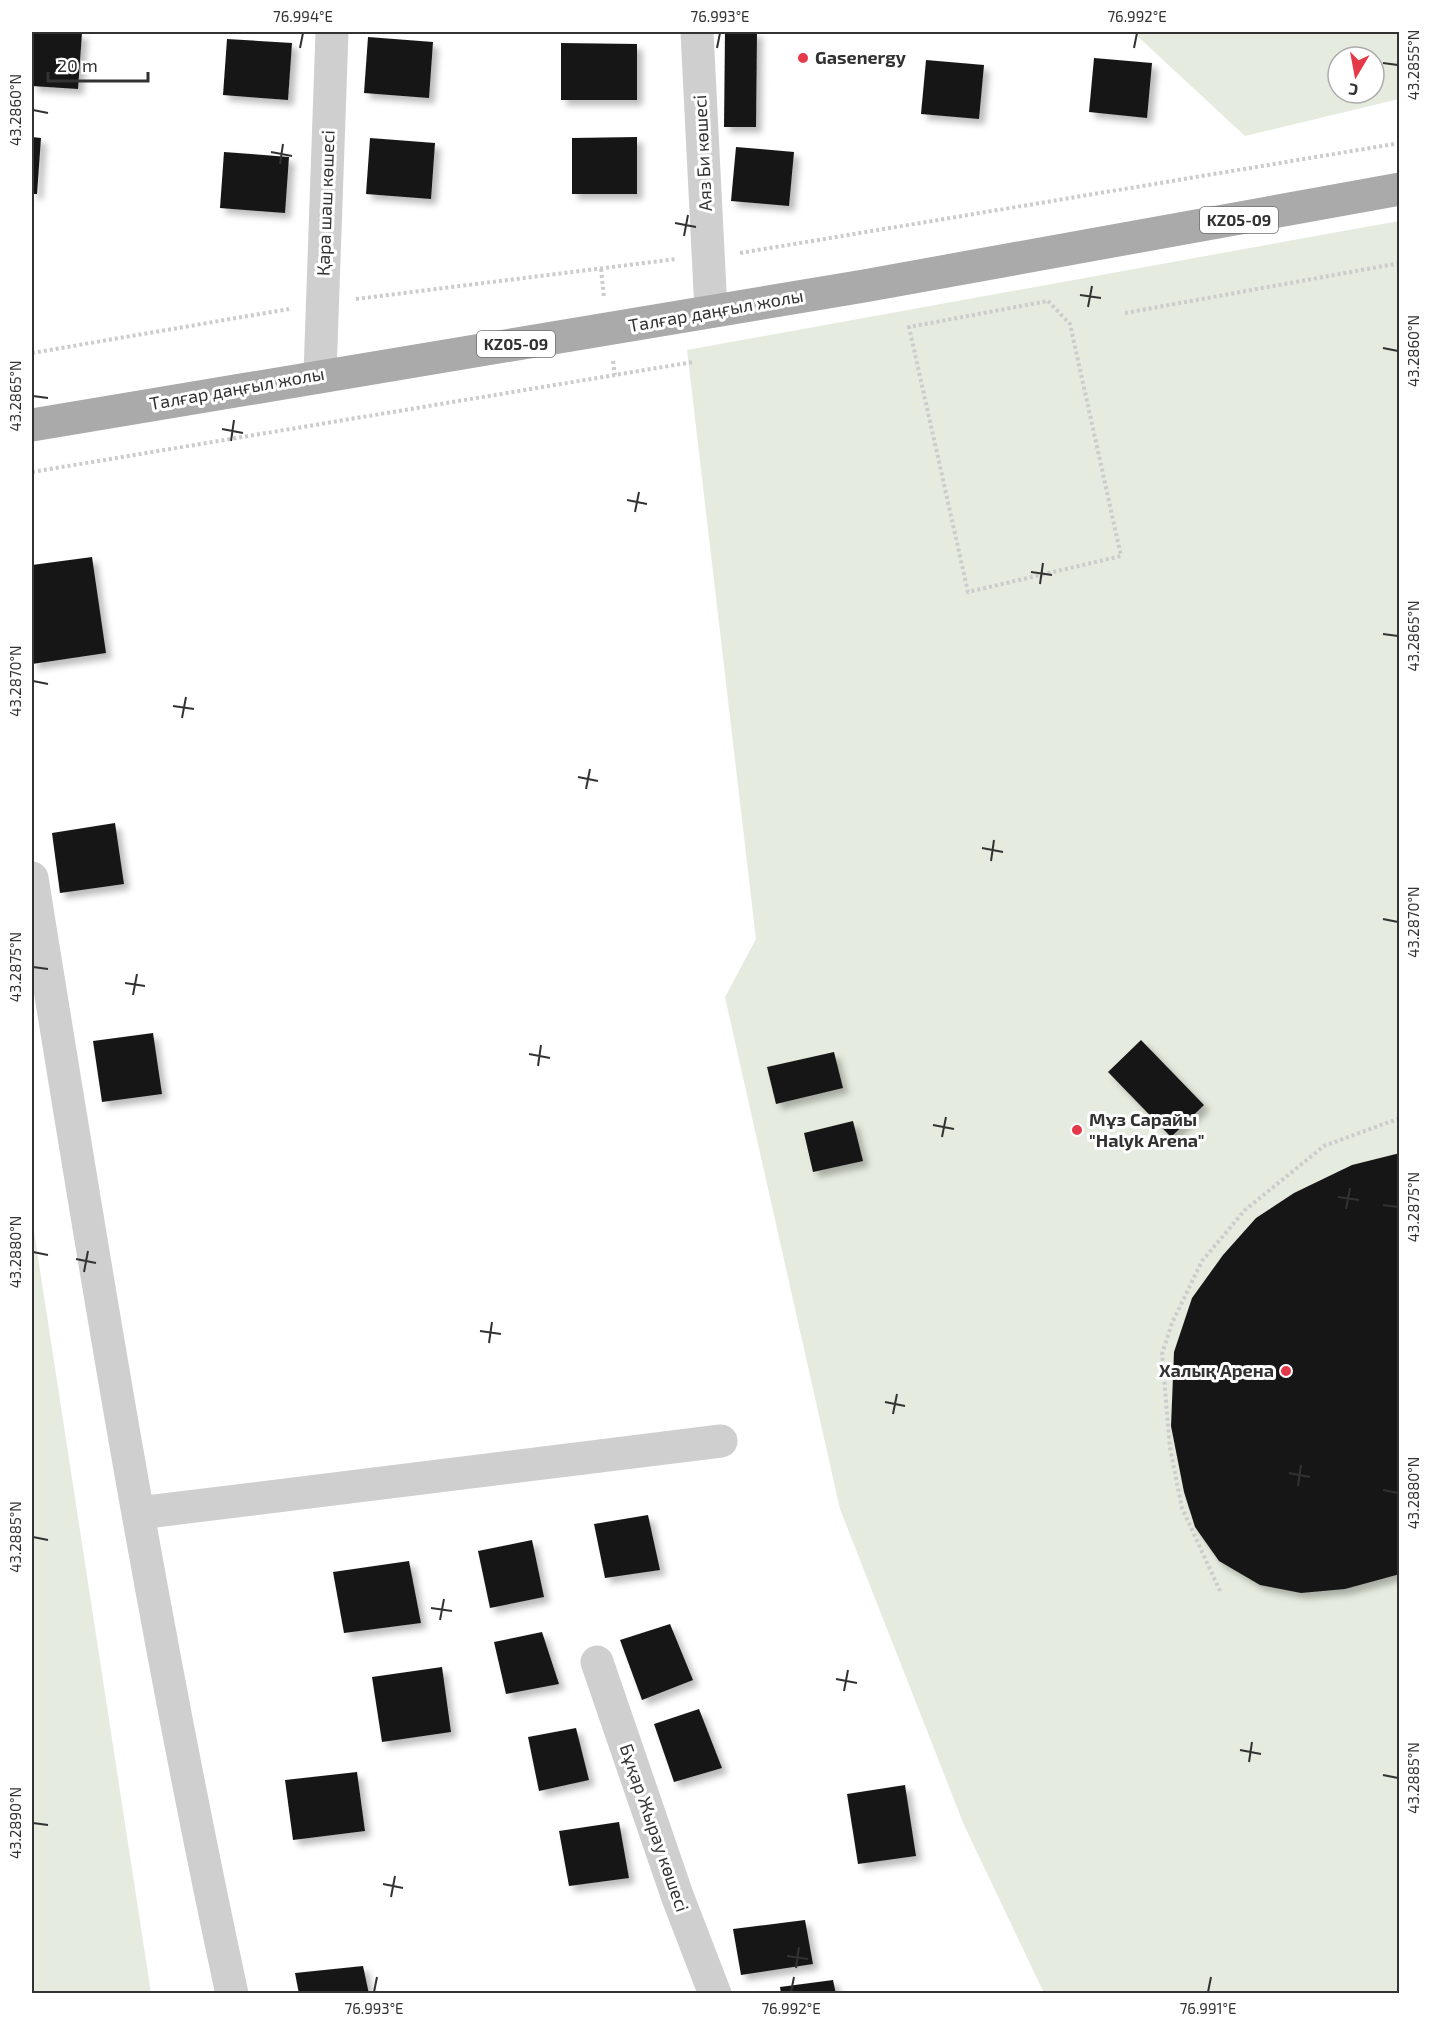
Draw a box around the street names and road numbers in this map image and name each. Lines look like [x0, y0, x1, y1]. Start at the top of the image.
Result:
street label: Аяз Би көшесі [688, 94, 716, 212]
street label: Қара шаш көшесі [311, 130, 339, 276]
road number: KZ05-09 [1200, 207, 1278, 233]
street label: Талғар даңғыл жолы [627, 284, 805, 336]
road number: KZ05-09 [477, 331, 555, 357]
street label: Талғар даңғыл жолы [148, 362, 326, 414]
street label: Бұқар Жырау көшесі [616, 1741, 694, 1915]

